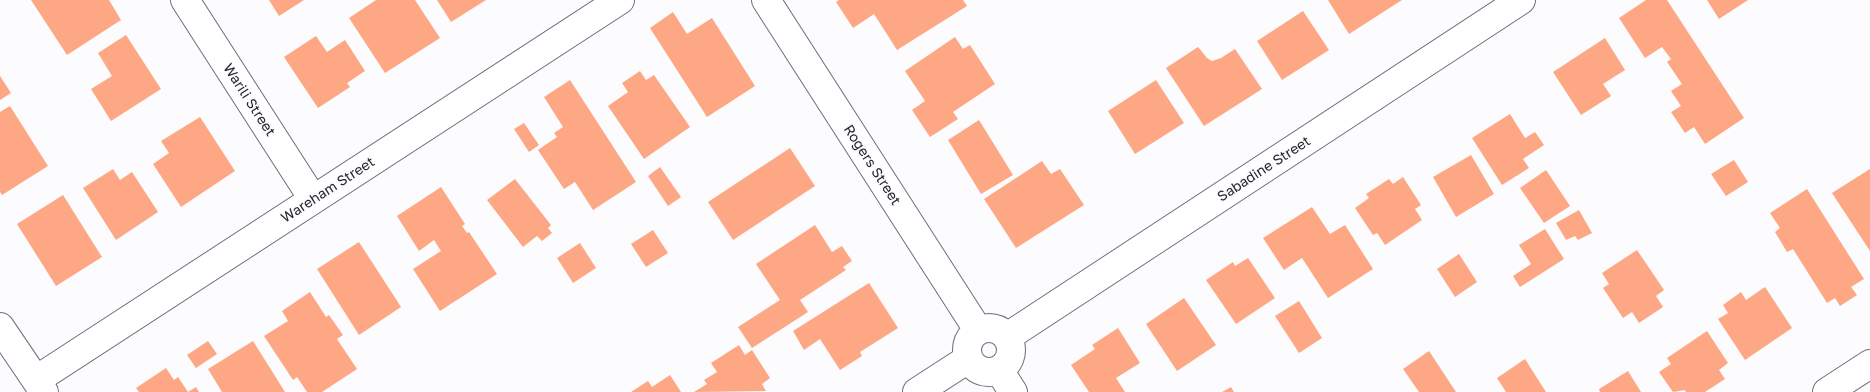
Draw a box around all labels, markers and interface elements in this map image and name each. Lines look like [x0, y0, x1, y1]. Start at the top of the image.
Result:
street label: Warili Street [219, 61, 279, 139]
street label: Rogers Street [840, 122, 904, 208]
street label: Sabadine Street [1214, 133, 1314, 205]
street label: Wareham Street [278, 154, 378, 226]

